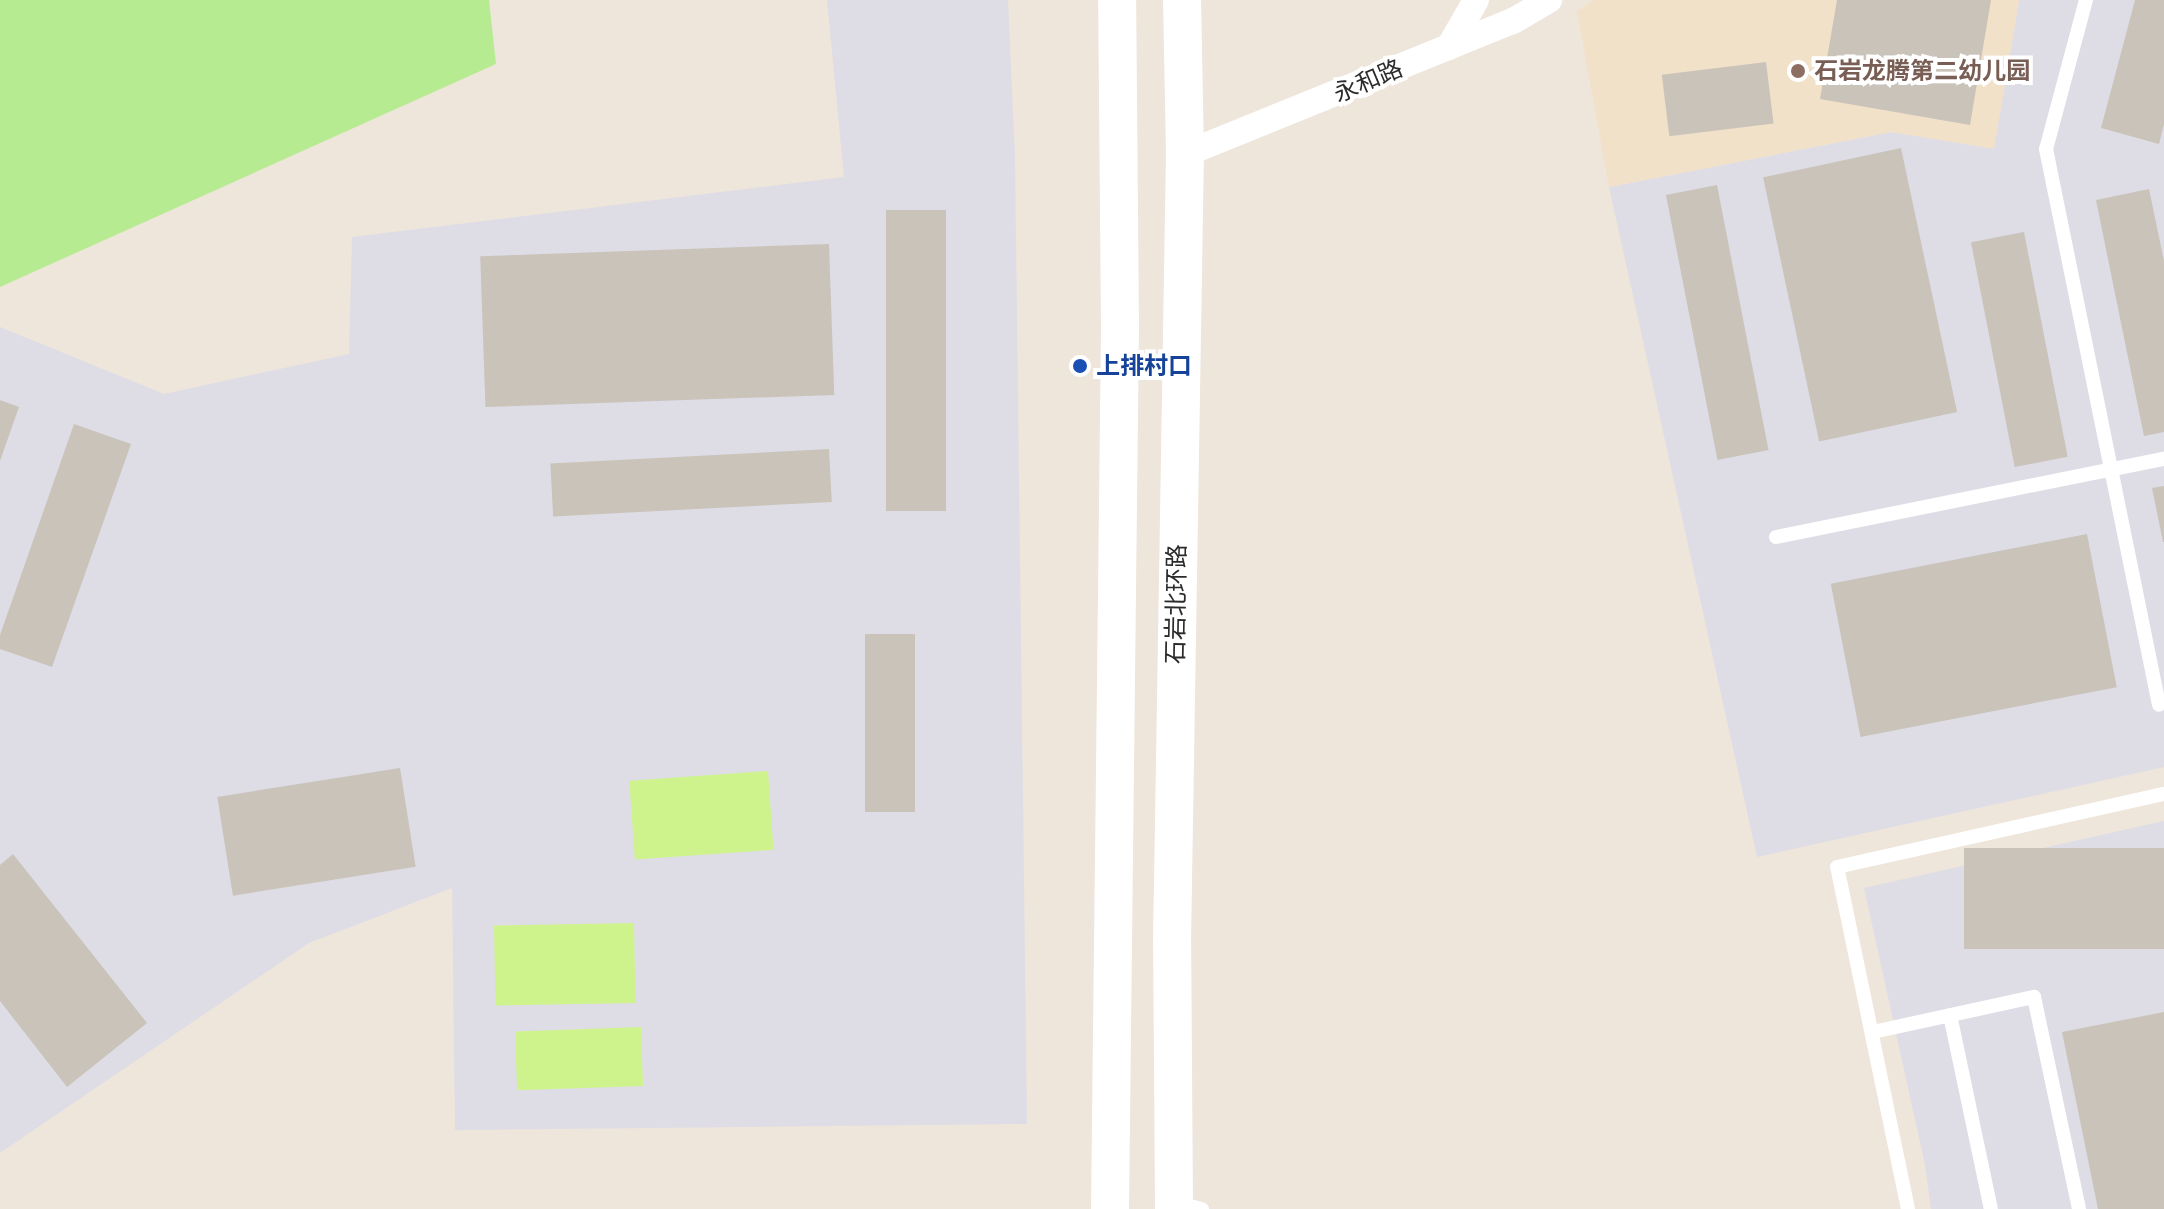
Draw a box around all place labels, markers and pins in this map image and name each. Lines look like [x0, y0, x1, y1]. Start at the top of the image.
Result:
place label: 石岩龙腾第二幼儿园 [1814, 57, 2030, 85]
marker: 石岩龙腾第二幼儿园 [1789, 62, 1807, 80]
place label: 上排村口 [1096, 352, 1192, 380]
marker: 上排村口 [1071, 357, 1089, 375]

